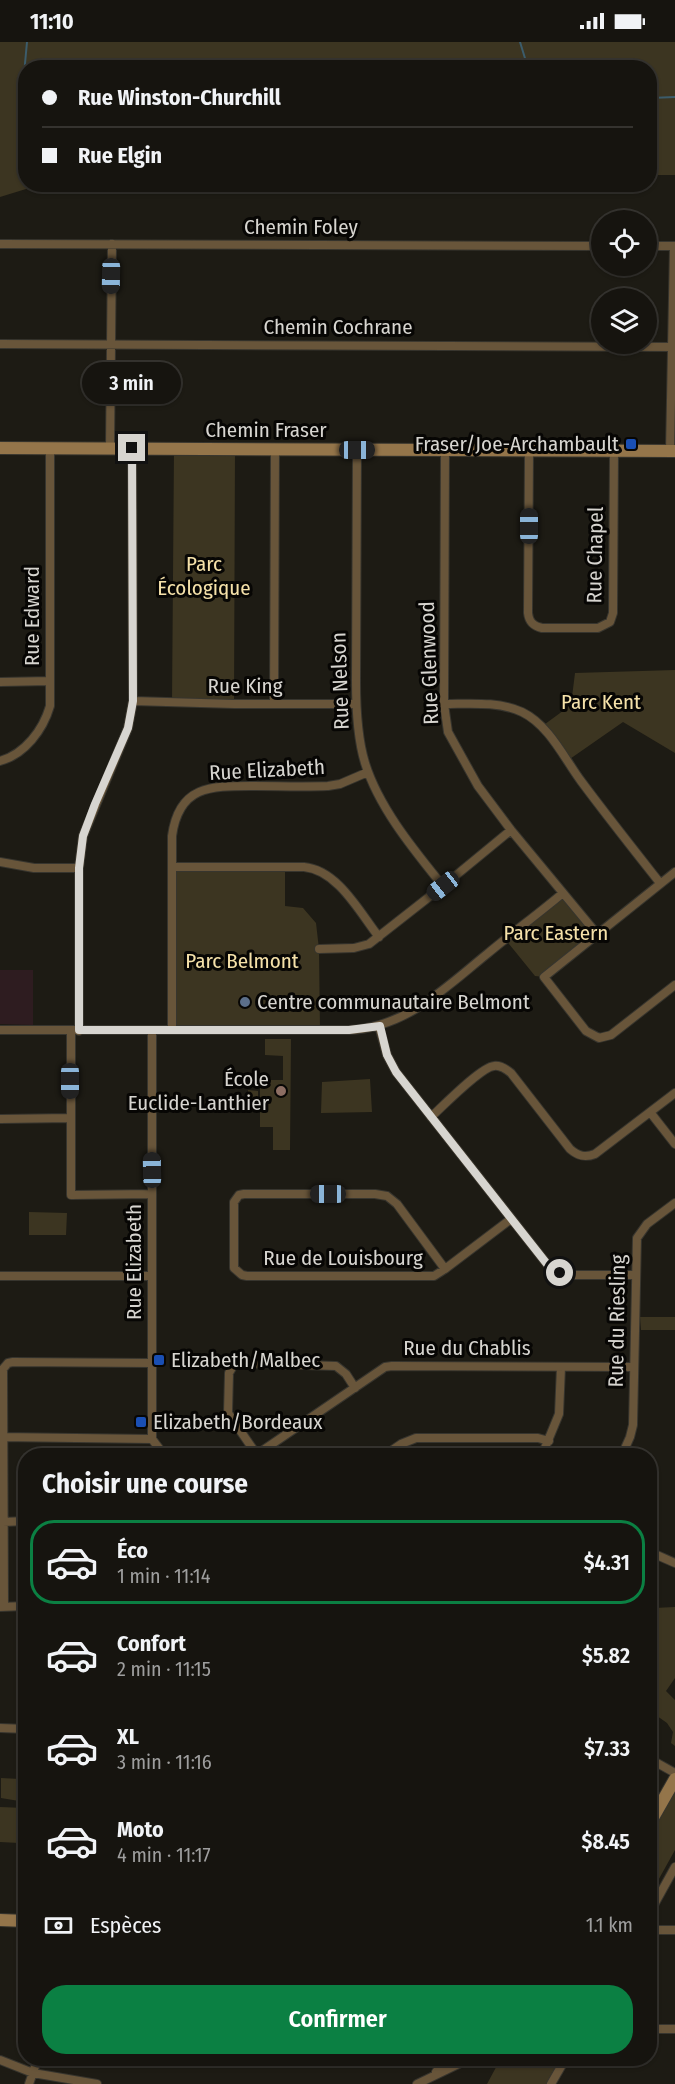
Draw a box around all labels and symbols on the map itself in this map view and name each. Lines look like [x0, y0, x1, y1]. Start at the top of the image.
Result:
street label: Chemin Foley [244, 214, 359, 240]
car [102, 258, 120, 294]
street label: Chemin Cochrane [263, 314, 413, 340]
callout: 3 min [82, 361, 182, 403]
street label: Chemin Fraser [205, 417, 327, 443]
place label: Fraser/Joe-Archambault [415, 431, 619, 457]
route end [118, 434, 145, 461]
marker: Fraser/Joe-Archambault [624, 437, 638, 451]
car [339, 441, 375, 459]
street label: Rue Chapel [581, 506, 609, 604]
car [520, 508, 538, 544]
park label: Parc Écologique [157, 551, 251, 601]
street label: Rue Edward [19, 566, 45, 666]
street label: Rue Glenwood [414, 601, 444, 725]
street label: Rue Nelson [325, 632, 355, 730]
street label: Rue King [207, 673, 283, 699]
park label: Parc Kent [561, 689, 641, 715]
street label: Rue Elizabeth [208, 754, 326, 786]
car [423, 868, 463, 904]
park label: Parc Eastern [504, 920, 608, 946]
park label: Parc Belmont [185, 948, 299, 974]
place label: Centre communautaire Belmont [257, 989, 530, 1015]
marker: Centre communautaire Belmont [238, 995, 252, 1009]
car [61, 1063, 79, 1099]
place label: École Euclide-Lanthier [128, 1066, 270, 1116]
marker: École Euclide-Lanthier [274, 1084, 288, 1098]
car [143, 1152, 161, 1188]
car [310, 1185, 346, 1203]
street label: Rue Elizabeth [121, 1204, 147, 1320]
street label: Rue de Louisbourg [263, 1245, 423, 1271]
street label: Rue du Riesling [603, 1254, 631, 1388]
route start [546, 1259, 573, 1286]
street label: Rue du Chablis [403, 1335, 531, 1361]
place label: Elizabeth/Malbec [171, 1347, 320, 1373]
marker: Elizabeth/Malbec [152, 1353, 166, 1367]
place label: Elizabeth/Bordeaux [153, 1409, 323, 1435]
marker: Elizabeth/Bordeaux [134, 1415, 148, 1429]

